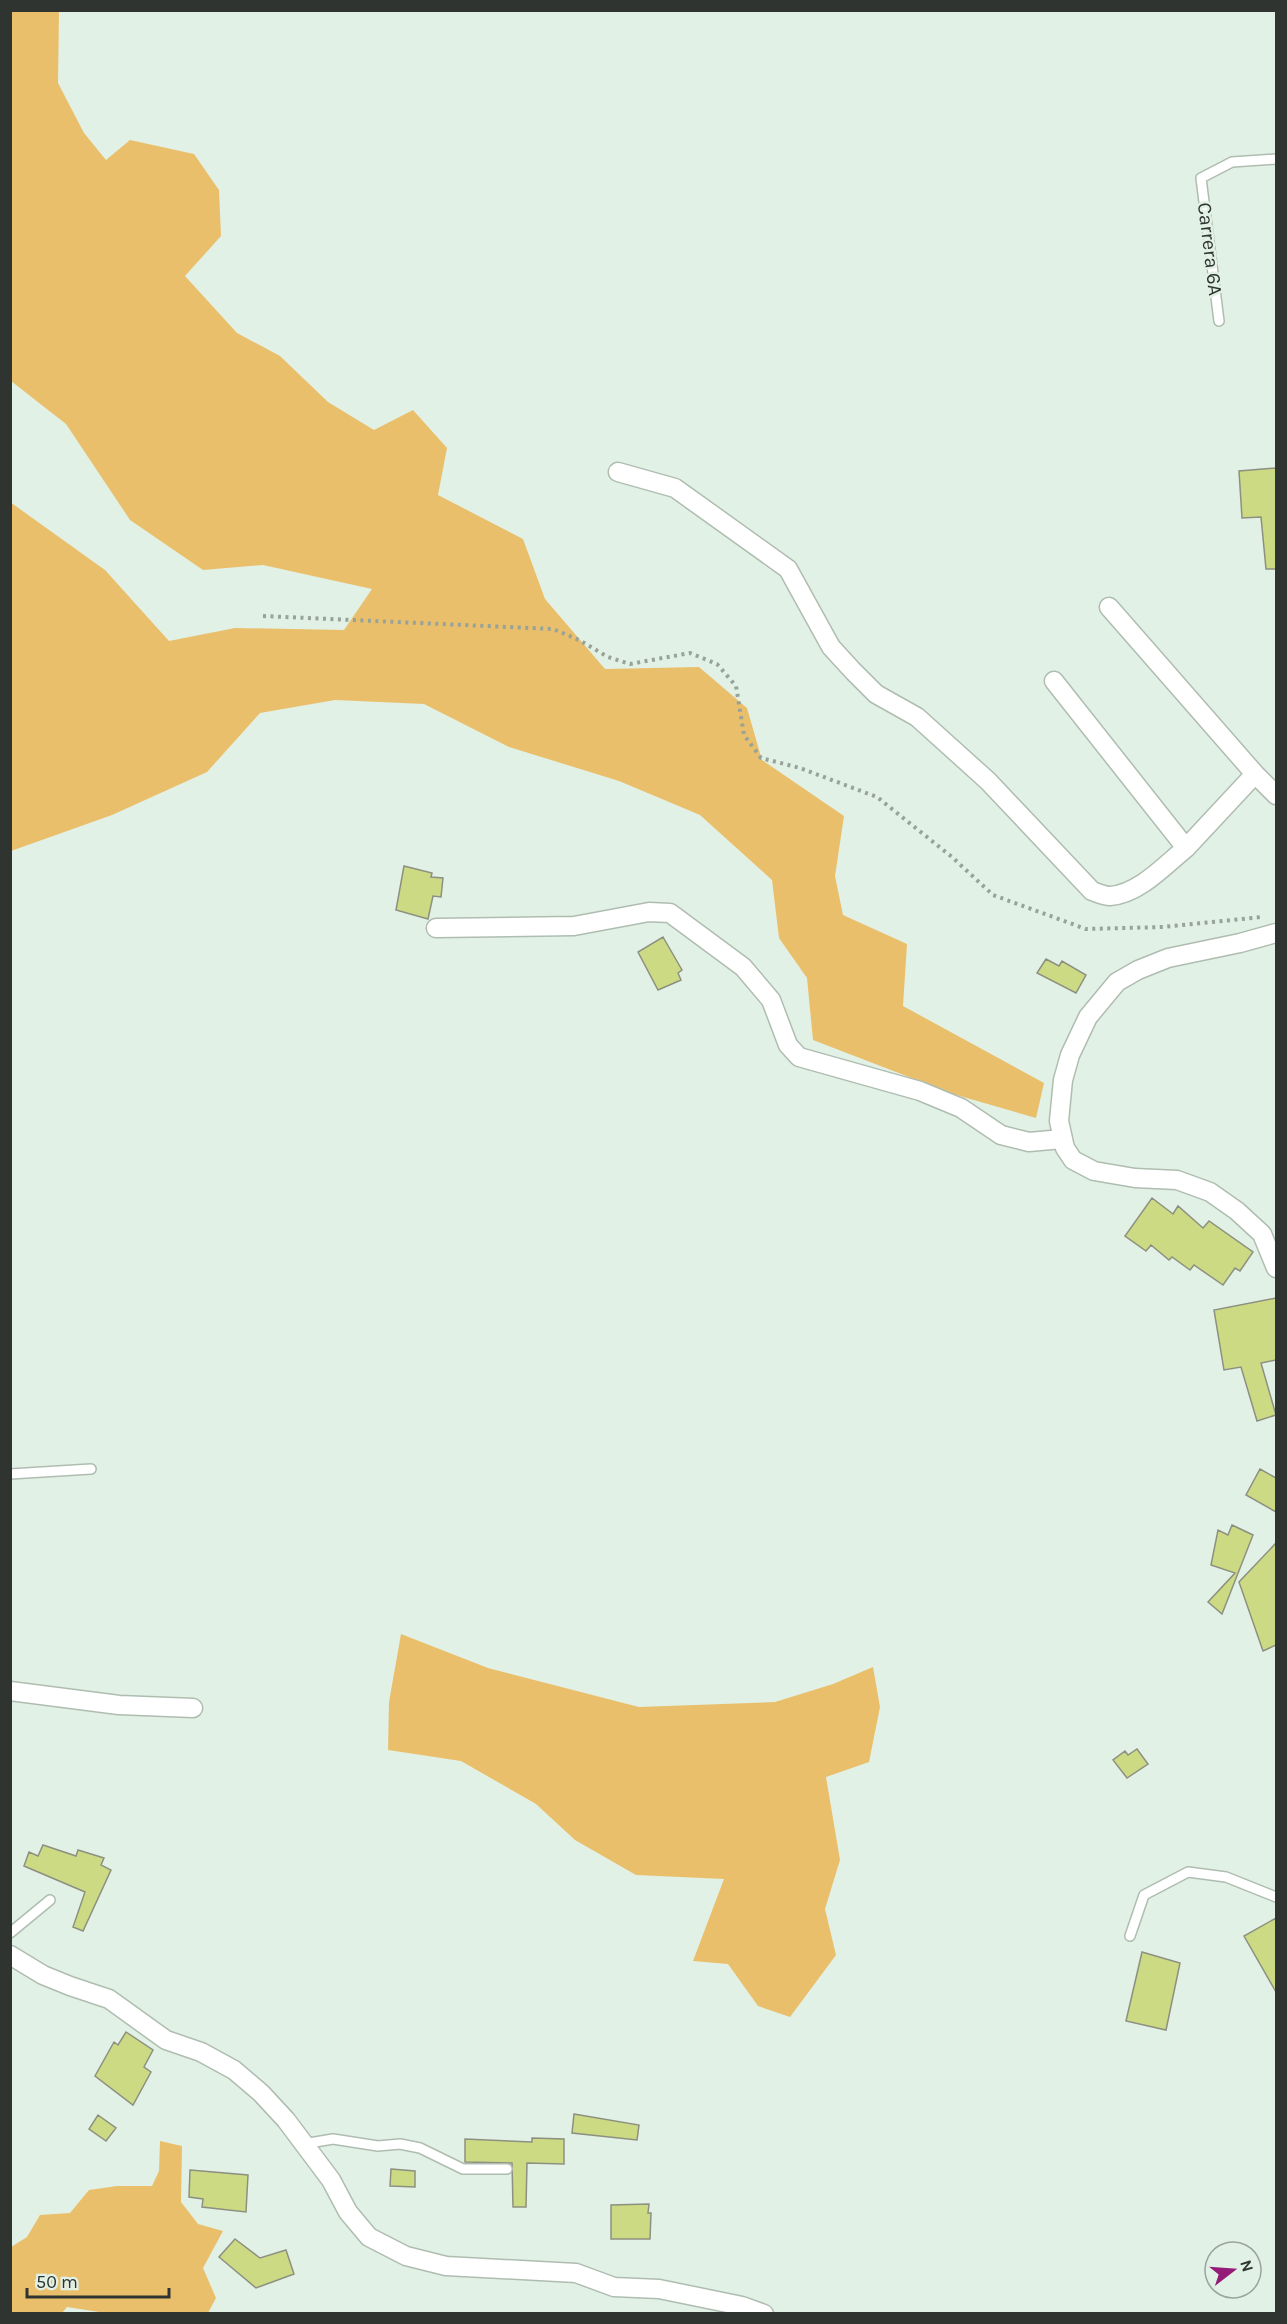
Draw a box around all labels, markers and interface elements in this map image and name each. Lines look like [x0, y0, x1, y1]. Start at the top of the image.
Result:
street label: Carrera 6A [1193, 201, 1227, 297]
north arrow [1203, 2240, 1263, 2300]
text: N [1236, 2257, 1258, 2274]
scale bar [27, 2261, 170, 2299]
text: 50 m [36, 2271, 78, 2293]

